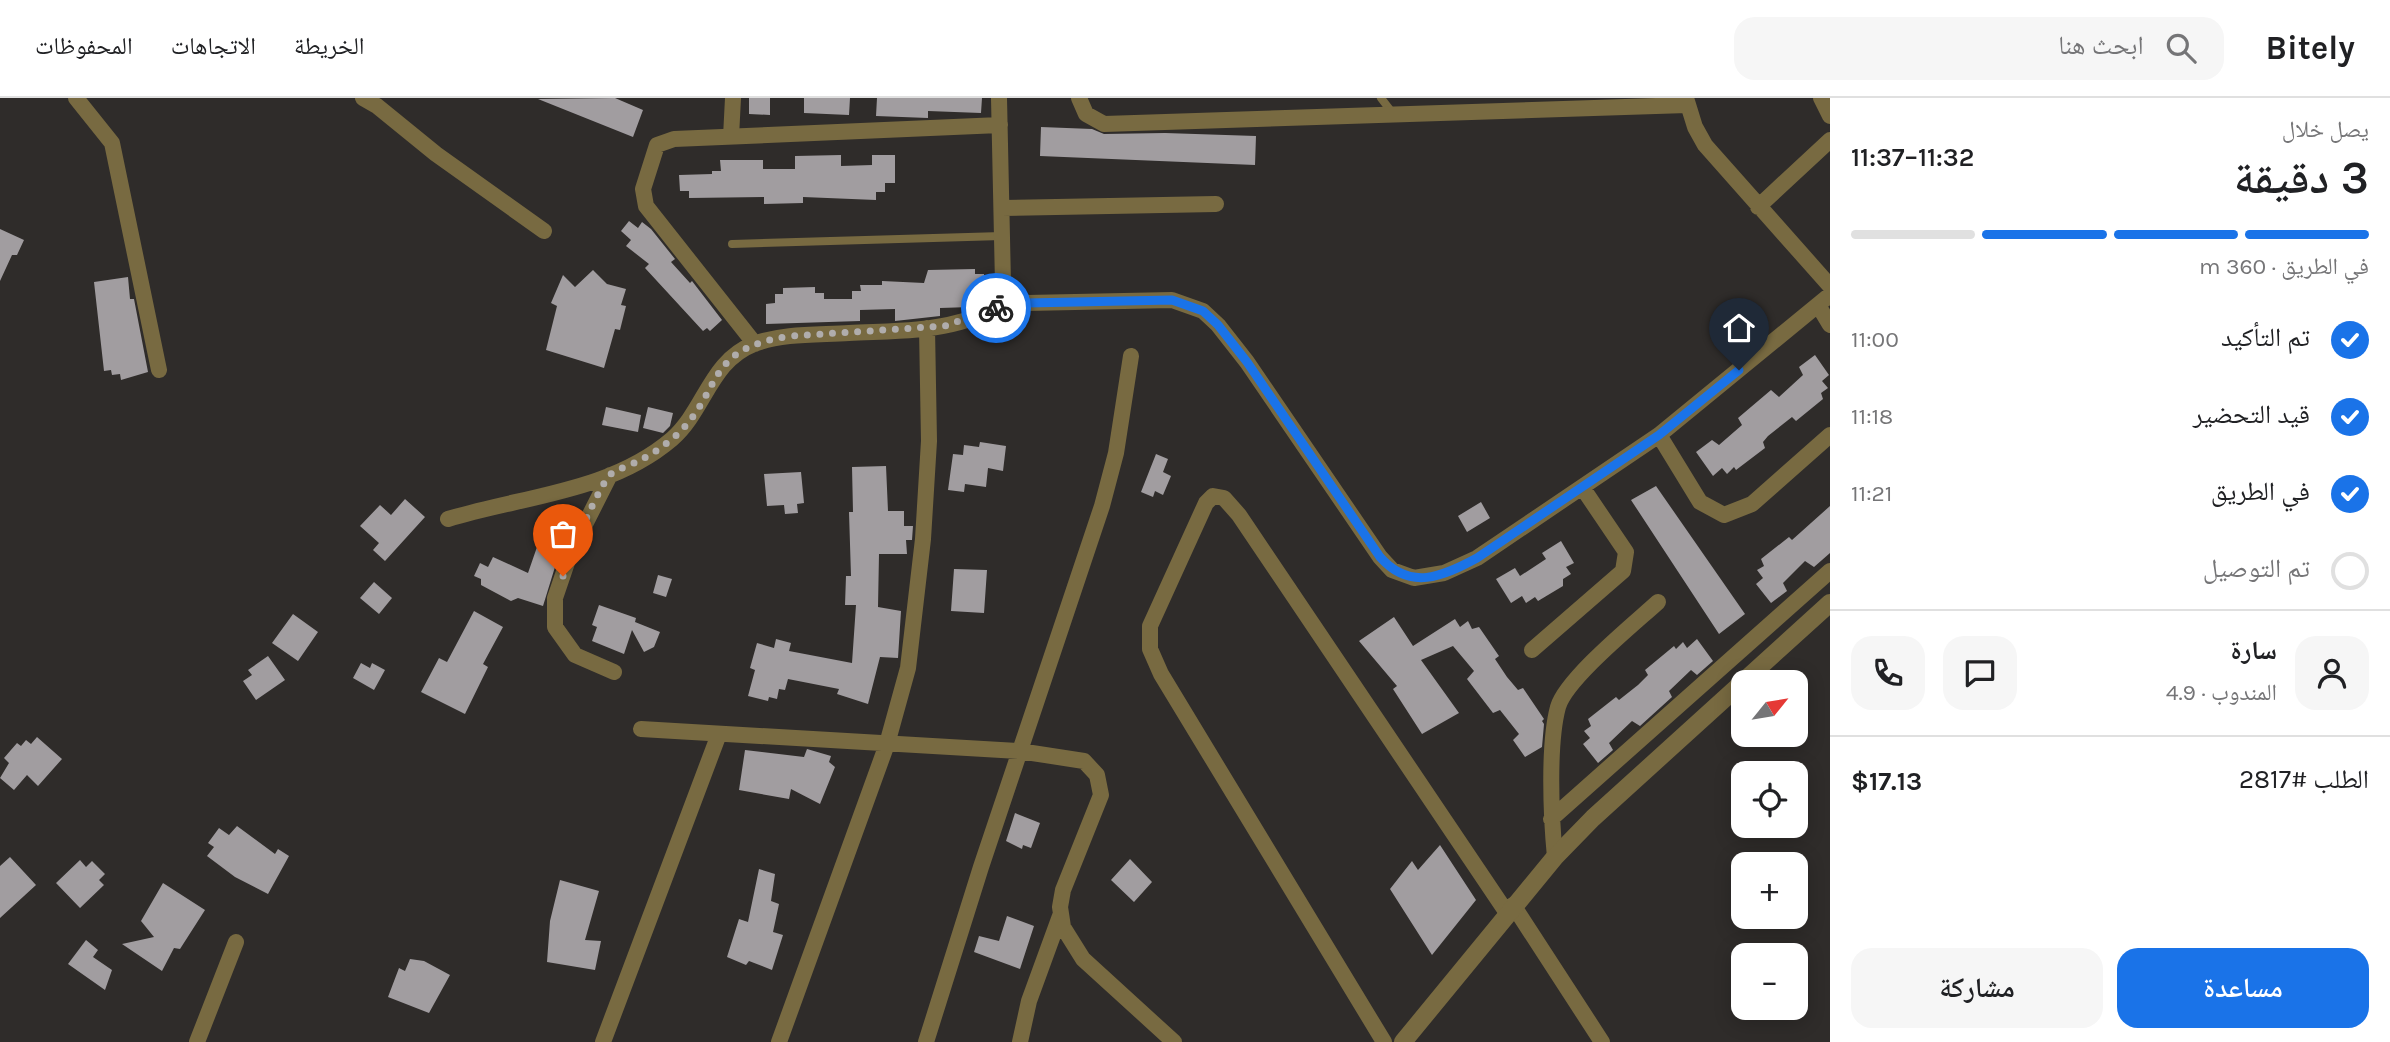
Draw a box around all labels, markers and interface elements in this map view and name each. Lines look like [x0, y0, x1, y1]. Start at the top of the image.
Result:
search box [1734, 17, 2224, 80]
icon: search [2162, 29, 2200, 67]
text: Bitely [2266, 29, 2355, 67]
text: ابحث هنا [2058, 30, 2144, 61]
text: المحفوظات [35, 32, 133, 60]
text: الاتجاهات [171, 32, 256, 60]
text: الخريطة [294, 32, 365, 60]
text: يصل خلال [2282, 116, 2369, 143]
text: 11:32–11:37 [1851, 142, 1974, 173]
text: 3 دقيقة [2234, 151, 2369, 205]
text: في الطريق · 360 m [2199, 253, 2369, 280]
courier [961, 273, 1031, 343]
icon: bike [977, 289, 1015, 327]
pin [1709, 298, 1769, 370]
icon: home [1720, 309, 1758, 347]
icon: check [2331, 321, 2369, 359]
text: تم التأكيد [2221, 322, 2310, 353]
text: 11:00 [1851, 326, 1899, 353]
icon: check [2331, 398, 2369, 436]
text: قيد التحضير [2193, 399, 2310, 430]
text: 11:18 [1851, 403, 1893, 430]
icon: check [2331, 475, 2369, 513]
text: في الطريق [2211, 476, 2310, 507]
text: 11:21 [1851, 480, 1892, 507]
pin [533, 504, 593, 576]
icon: bag [544, 515, 582, 553]
text: تم التوصيل [2203, 553, 2310, 584]
text: سارة [2230, 635, 2277, 666]
button: phone [1851, 636, 1925, 710]
button: chat [1943, 636, 2017, 710]
button: person [2295, 636, 2369, 710]
north arrow [1731, 670, 1808, 747]
map controls [1731, 670, 1808, 1020]
text: المندوب · 4.9 [2166, 679, 2277, 706]
button: locate [1731, 761, 1808, 838]
text: الطلب #2817 [2239, 764, 2369, 795]
text: $17.13 [1851, 766, 1922, 797]
button: + [1731, 852, 1808, 929]
button: − [1731, 943, 1808, 1020]
button: مشاركة [1851, 948, 2103, 1028]
button: مساعدة [2117, 948, 2369, 1028]

